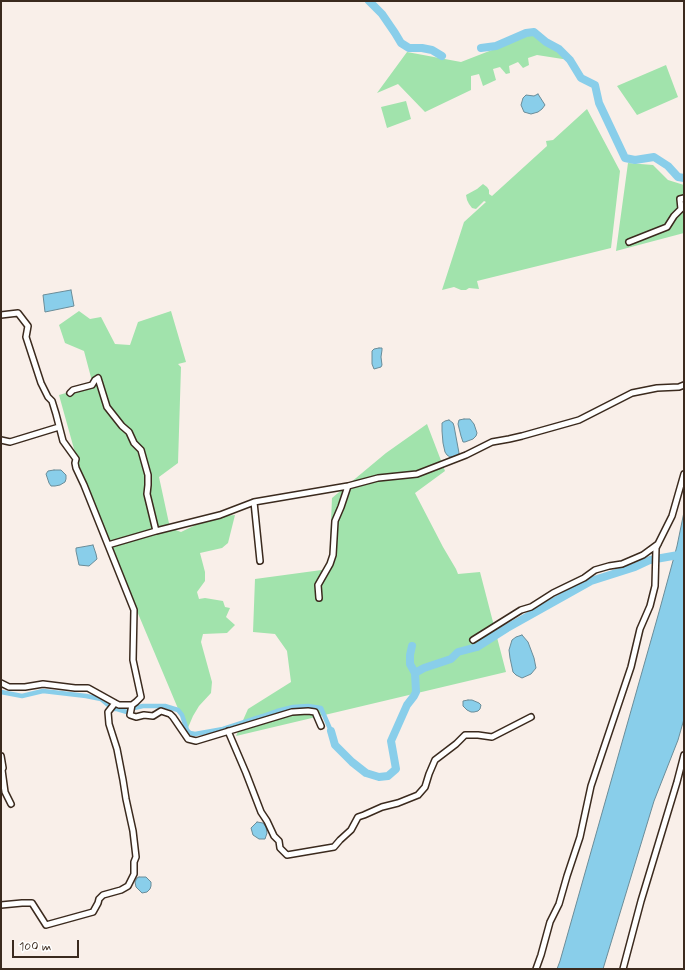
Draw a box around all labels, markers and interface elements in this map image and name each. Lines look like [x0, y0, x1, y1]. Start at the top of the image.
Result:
scale bar [14, 932, 81, 958]
text: 100 m [19, 939, 51, 955]

